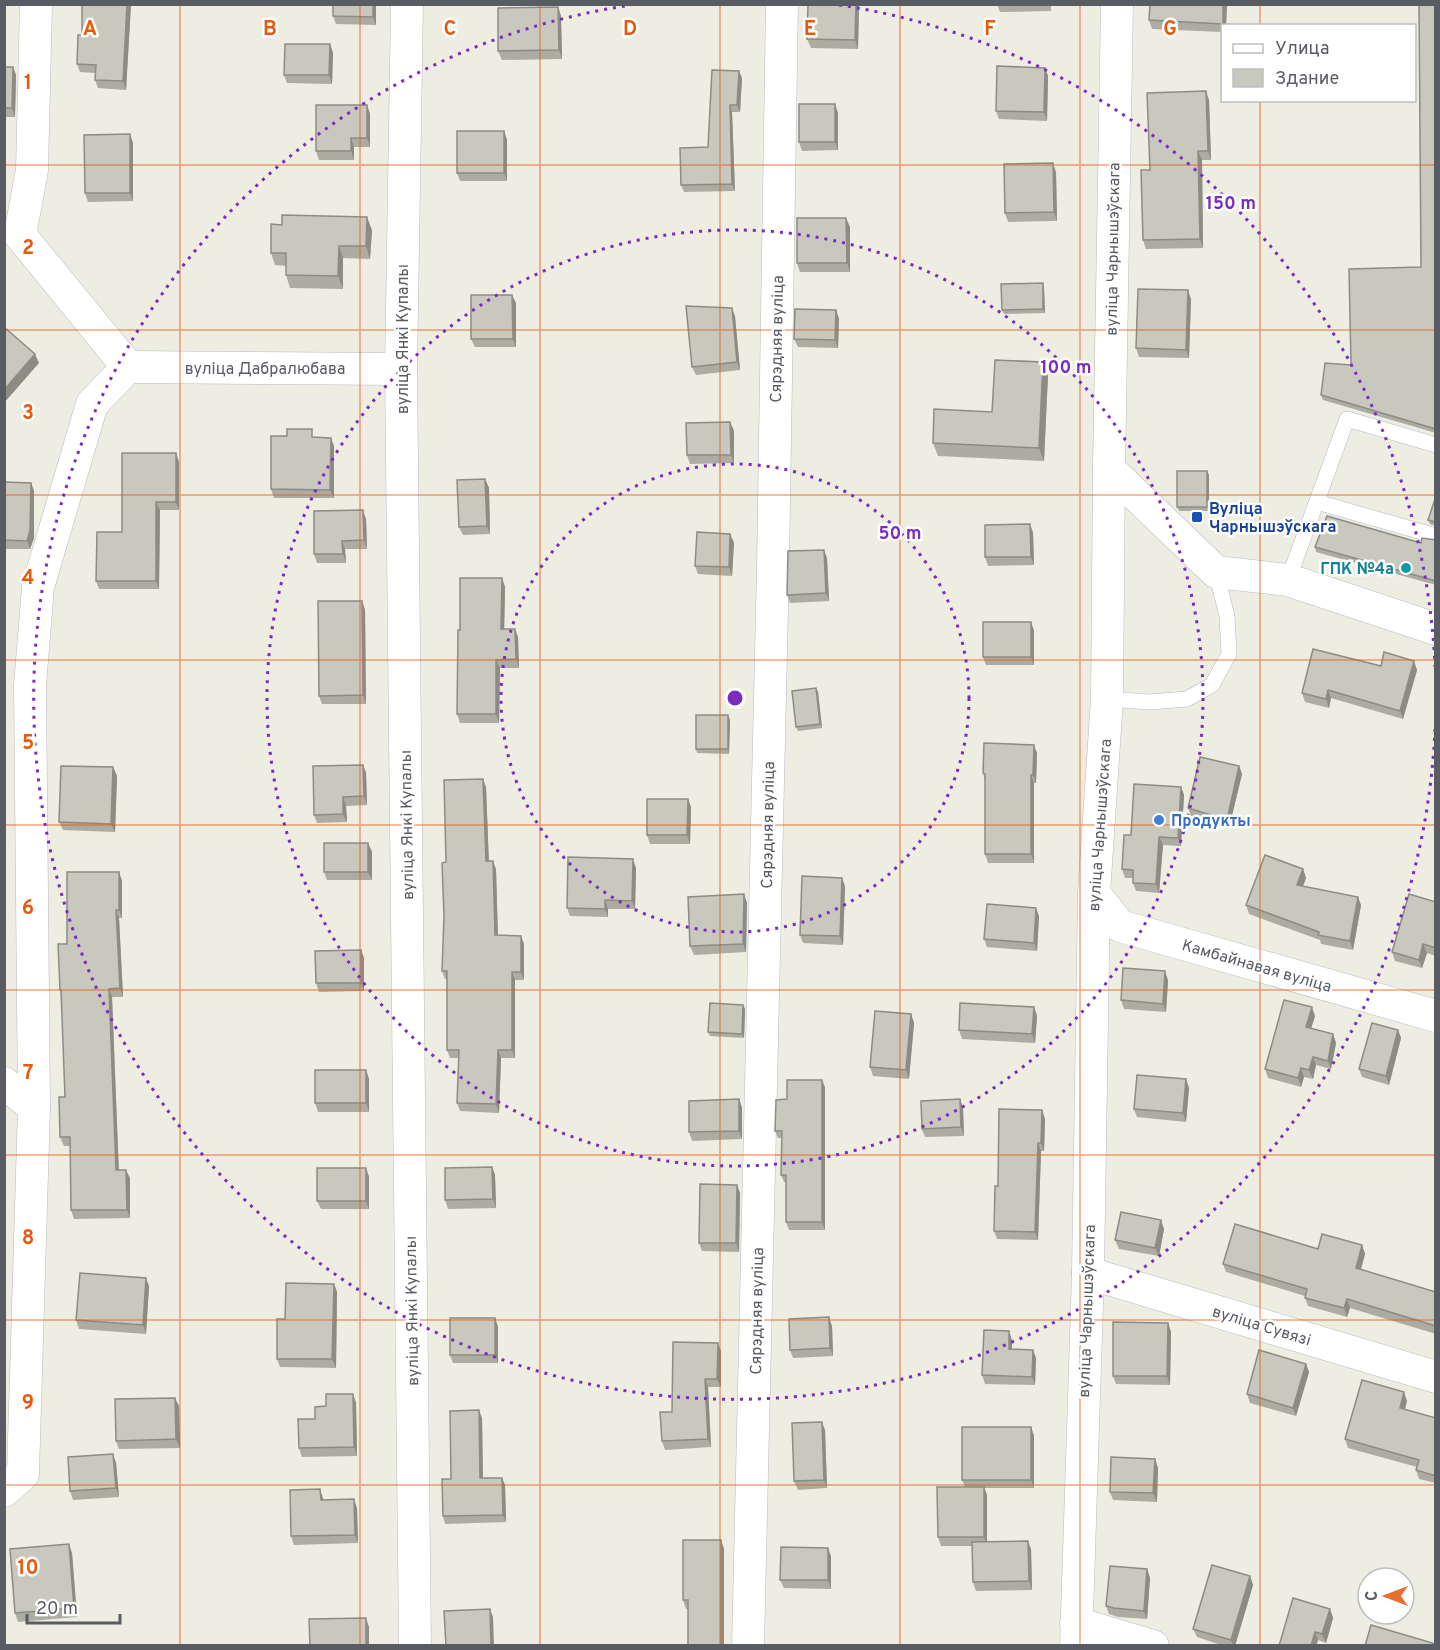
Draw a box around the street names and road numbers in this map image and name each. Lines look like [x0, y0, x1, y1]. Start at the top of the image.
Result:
street label: вуліца Чарнышэўскага [1102, 162, 1126, 336]
street label: вуліца Янкі Купалы [394, 264, 414, 414]
street label: Сярэдняя вуліца [767, 275, 789, 403]
street label: вуліца Дабралюбава [185, 360, 345, 380]
street label: вуліца Чарнышэўскага [1085, 738, 1117, 912]
street label: вуліца Янкі Купалы [397, 750, 419, 900]
street label: Сярэдняя вуліца [758, 761, 780, 889]
street label: Камбайнавая вуліца [1179, 936, 1334, 998]
street label: вуліца Чарнышэўскага [1075, 1224, 1101, 1398]
street label: вуліца Янкі Купалы [402, 1236, 424, 1386]
street label: Сярэдняя вуліца [747, 1247, 769, 1375]
street label: вуліца Сувязі [1210, 1302, 1313, 1351]

